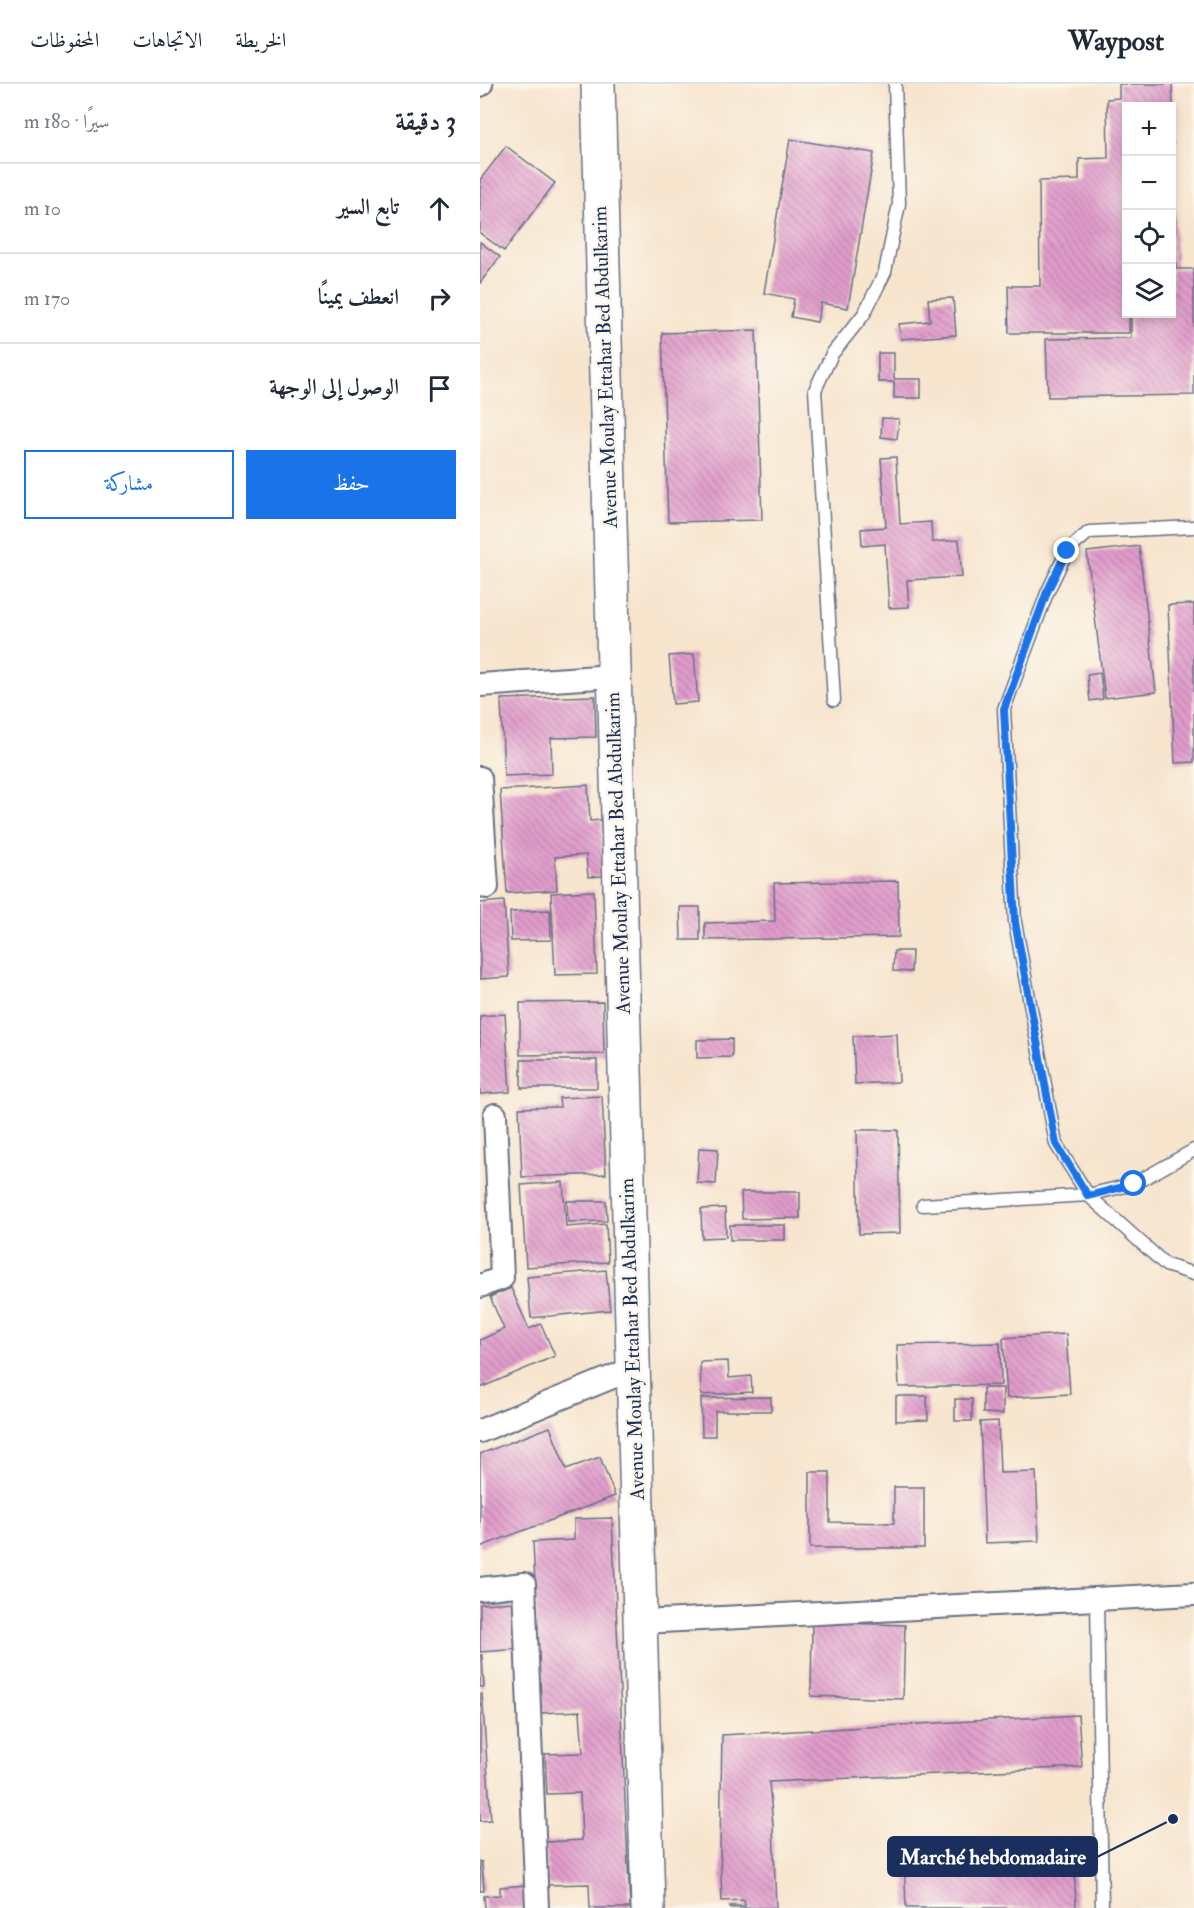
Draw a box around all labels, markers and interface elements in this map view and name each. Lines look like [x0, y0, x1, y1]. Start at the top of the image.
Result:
text: Waypost [1068, 24, 1164, 59]
text: المحفوظات [30, 27, 99, 54]
text: الاتجاهات [132, 27, 202, 54]
text: الخريطة [235, 27, 286, 54]
map controls [1122, 102, 1176, 318]
button: + [1122, 102, 1176, 156]
text: 3 دقيقة [395, 106, 456, 138]
text: سيرًا · 180 m [24, 109, 110, 134]
button: − [1122, 156, 1176, 210]
icon: ahead [423, 192, 456, 225]
text: تابع السير [337, 193, 399, 221]
text: 10 m [24, 196, 61, 221]
street label: Avenue Moulay Ettahar Bed Abdulkarim [587, 205, 623, 530]
button: locate [1122, 210, 1176, 264]
button: layers [1122, 264, 1176, 318]
icon: right [423, 282, 456, 315]
text: انعطف يمينًا [318, 283, 399, 311]
text: 170 m [24, 286, 70, 311]
icon: arrive [423, 372, 456, 405]
text: الوصول إلى الوجهة [269, 373, 399, 401]
button: مشاركة [24, 450, 234, 519]
button: حفظ [246, 450, 456, 519]
route end [1053, 537, 1079, 563]
street label: Avenue Moulay Ettahar Bed Abdulkarim [600, 691, 636, 1016]
route start [1120, 1170, 1146, 1196]
street label: Avenue Moulay Ettahar Bed Abdulkarim [614, 1177, 650, 1502]
callout: Marché hebdomadaire [888, 1837, 1097, 1876]
text: Marché hebdomadaire [899, 1844, 1086, 1871]

